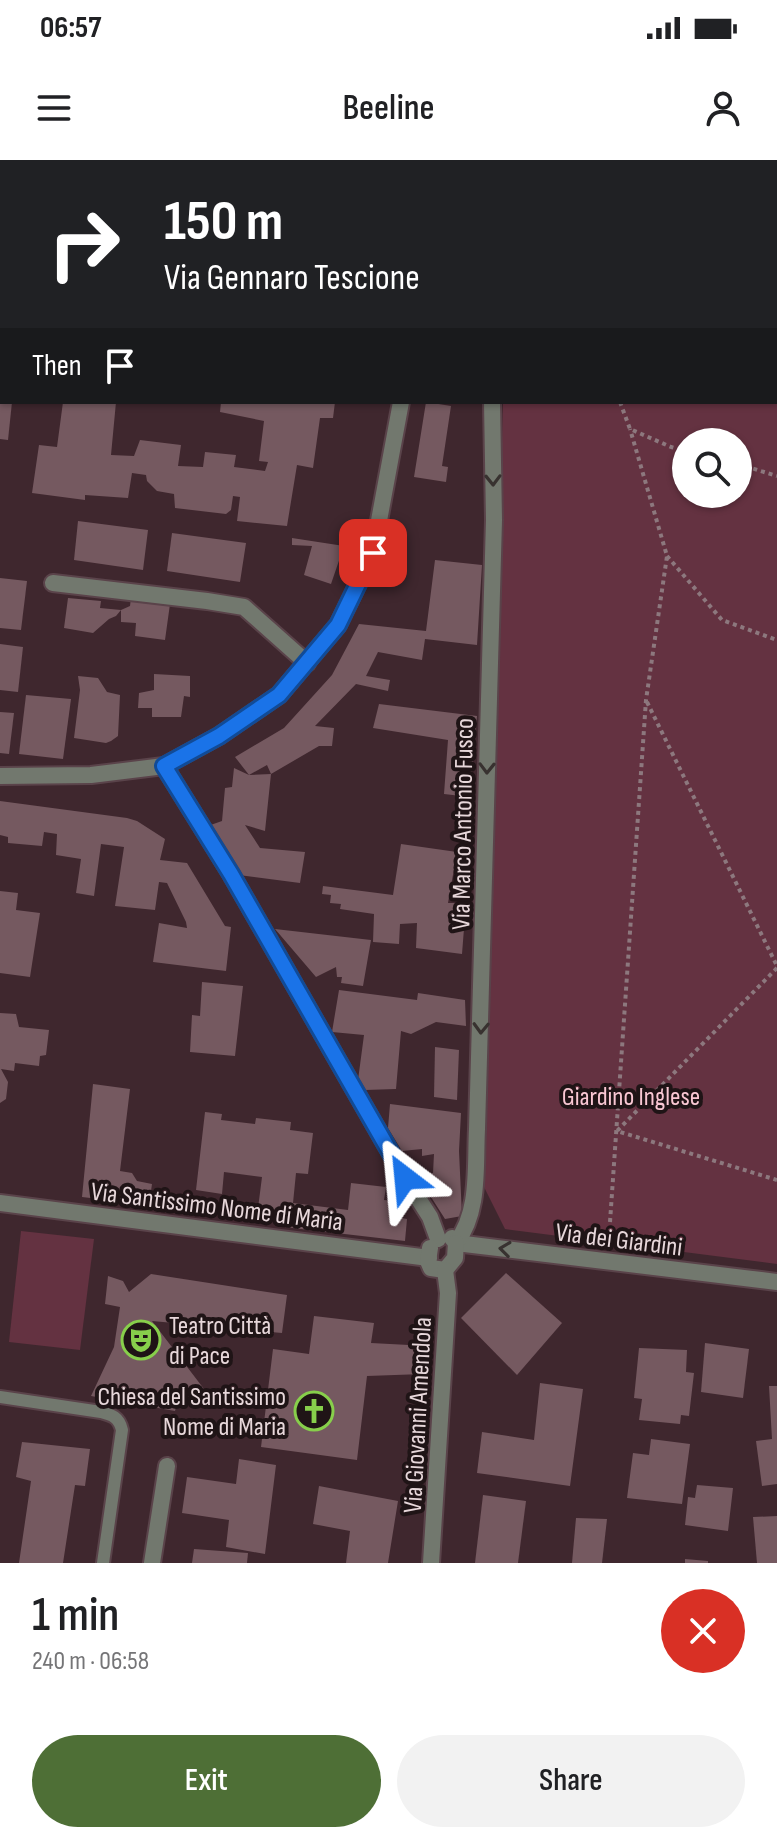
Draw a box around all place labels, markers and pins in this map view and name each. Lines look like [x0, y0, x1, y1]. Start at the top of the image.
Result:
pin [339, 519, 407, 587]
place label: Teatro Città di Pace [169, 1311, 271, 1372]
theatre icon: Teatro Città di Pace [120, 1319, 162, 1361]
place label: Chiesa del Santissimo Nome di Maria [97, 1382, 286, 1443]
church icon: Chiesa del Santissimo Nome di Maria [293, 1390, 335, 1432]

